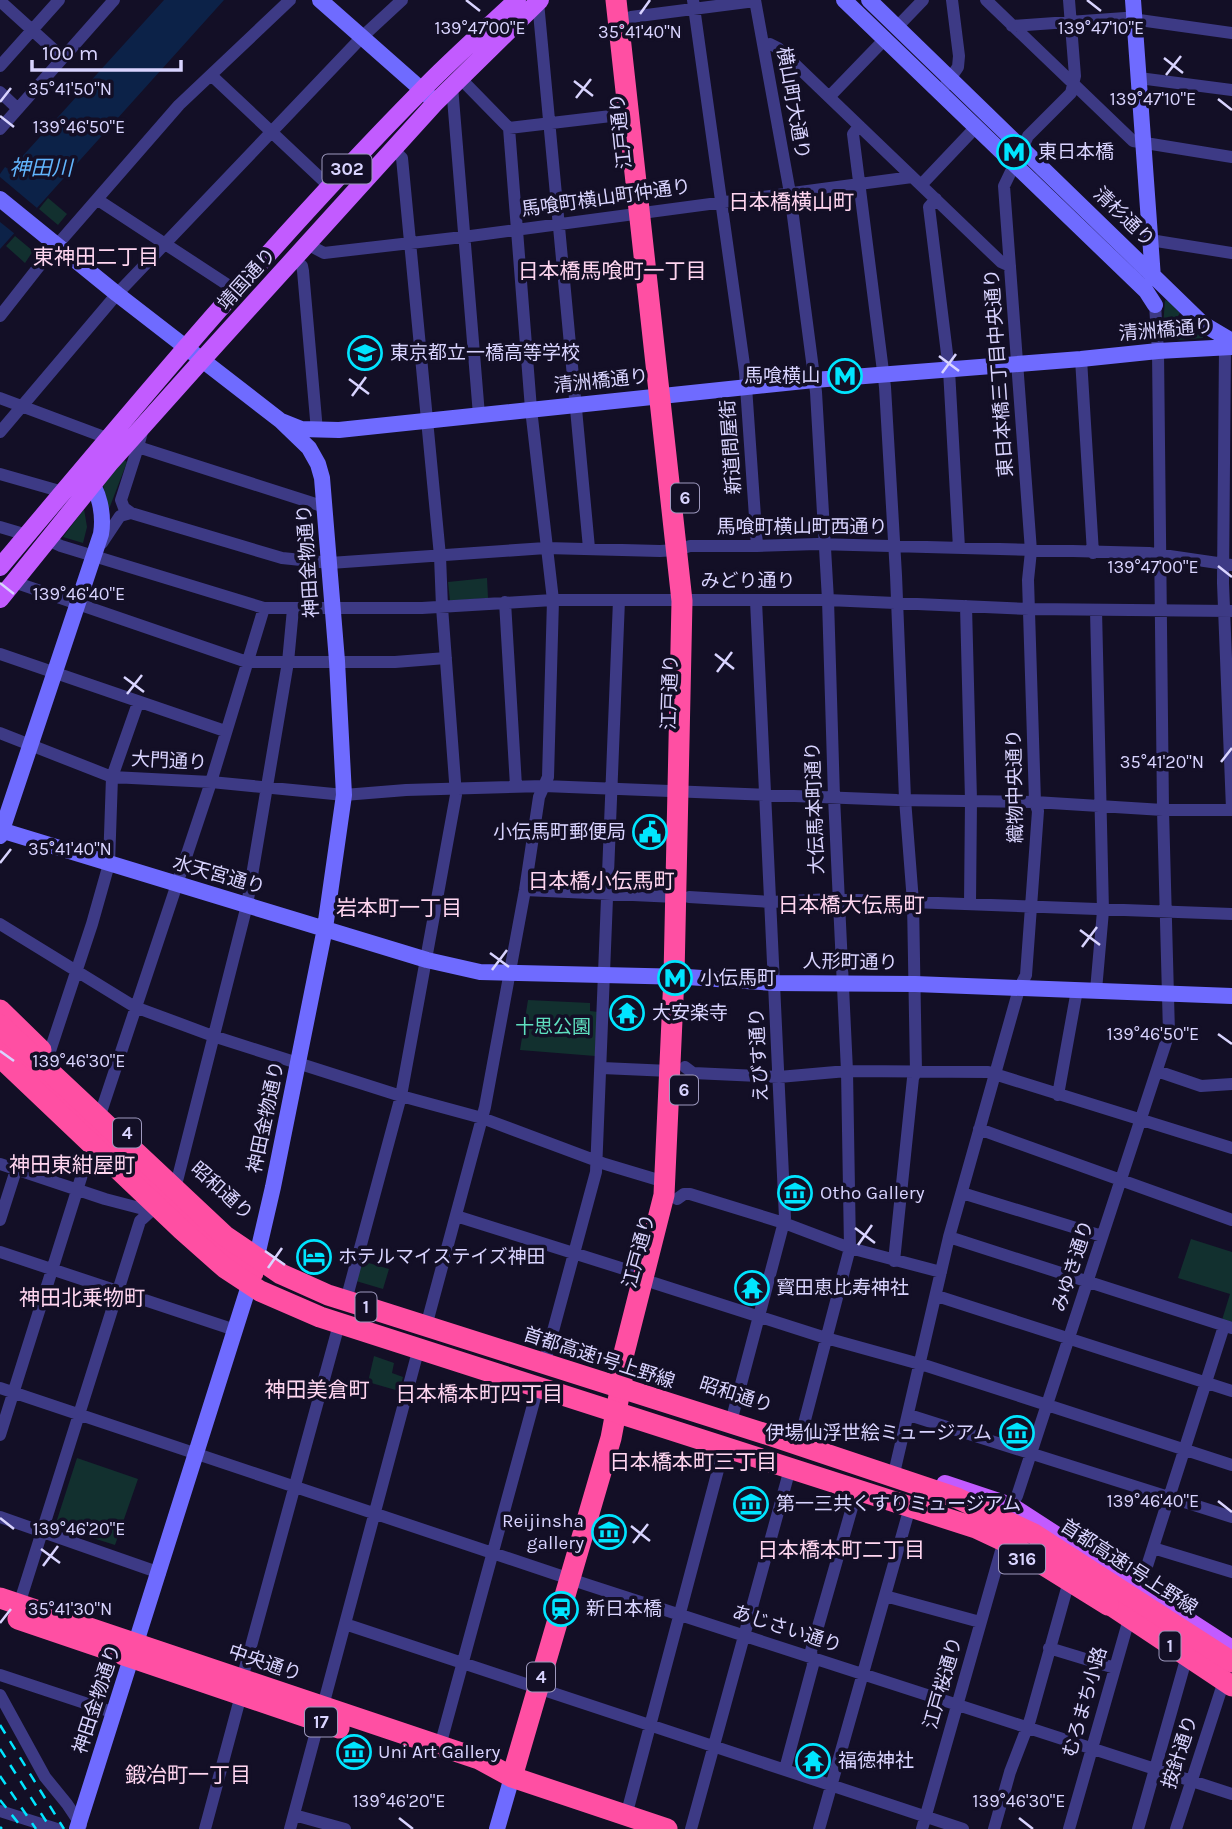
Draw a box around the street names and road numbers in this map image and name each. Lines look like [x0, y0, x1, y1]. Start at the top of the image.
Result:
street label: 横山町大通り [772, 45, 814, 161]
street label: 江戸通り [606, 92, 636, 170]
road number: 302 [322, 154, 372, 184]
street label: 馬喰町横山町仲通り [520, 175, 692, 221]
street label: 清杉通り [1089, 183, 1159, 251]
street label: 靖国通り [213, 243, 281, 315]
street label: 東日本橋三丁目中央通り [981, 268, 1017, 478]
street label: 清洲橋通り [1118, 315, 1214, 345]
street label: 清洲橋通り [553, 365, 649, 397]
street label: 新道問屋街 [717, 399, 745, 495]
road number: 6 [671, 484, 699, 512]
street label: 神田金物通り [293, 503, 323, 619]
street label: 馬喰町横山町西通り [716, 516, 888, 538]
street label: みどり通り [700, 570, 796, 592]
street label: 江戸通り [658, 654, 682, 730]
street label: 織物中央通り [1003, 729, 1027, 843]
street label: 大伝馬本町通り [802, 741, 828, 875]
street label: 大門通り [130, 748, 208, 774]
street label: 水天宮通り [170, 851, 268, 899]
street label: 人形町通り [802, 950, 898, 974]
street label: えびす通り [746, 1007, 772, 1103]
street label: 神田金物通り [243, 1059, 289, 1175]
road number: 6 [670, 1076, 698, 1105]
road number: 4 [113, 1118, 141, 1148]
street label: 昭和通り [186, 1157, 258, 1225]
street label: 江戸通り [619, 1211, 659, 1291]
street label: みゆき通り [1048, 1217, 1098, 1315]
road number: 1 [356, 1292, 376, 1322]
street label: 首都高速1号上野線 [520, 1323, 678, 1393]
street label: 昭和通り [696, 1373, 776, 1417]
street label: 首都高速1号上野線 [1057, 1515, 1201, 1619]
road number: 316 [999, 1544, 1045, 1574]
street label: あじさい通り [729, 1601, 845, 1657]
road number: 1 [1160, 1632, 1180, 1660]
street label: 江戸桜通り [919, 1634, 967, 1732]
street label: 中央通り [225, 1640, 305, 1686]
street label: 神田金物通り [69, 1641, 125, 1757]
street label: むろまち小路 [1059, 1644, 1111, 1760]
road number: 4 [527, 1662, 555, 1692]
road number: 17 [305, 1708, 337, 1736]
street label: 按針通り [1158, 1712, 1202, 1792]

